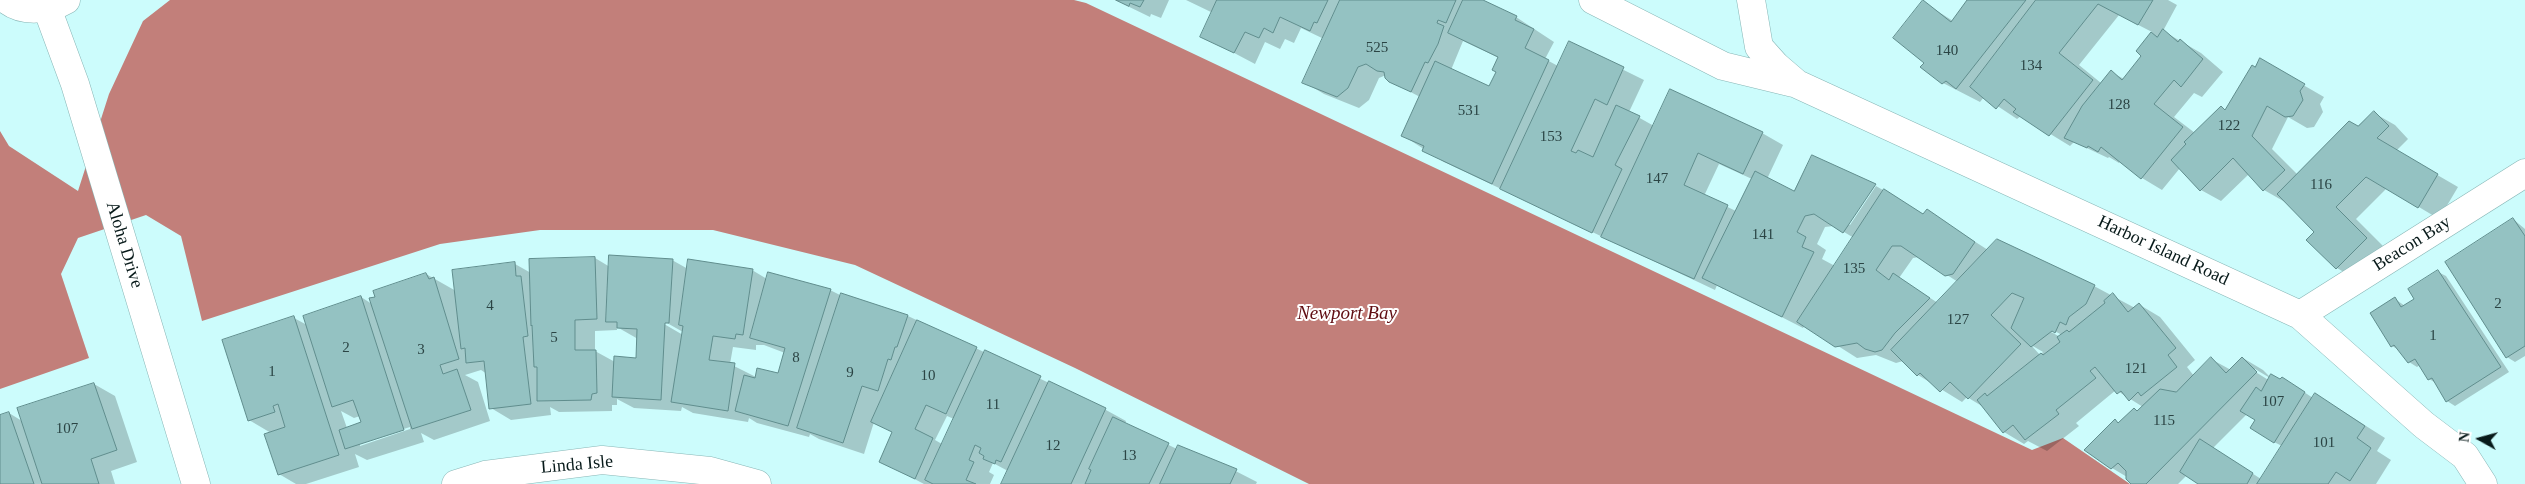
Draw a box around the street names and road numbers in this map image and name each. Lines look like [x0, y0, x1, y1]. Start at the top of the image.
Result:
street label: Aloha Drive [101, 199, 147, 291]
street label: Harbor Island Road [2094, 211, 2232, 291]
street label: Beacon Bay [2369, 212, 2455, 276]
street label: Linda Isle [540, 451, 614, 479]

